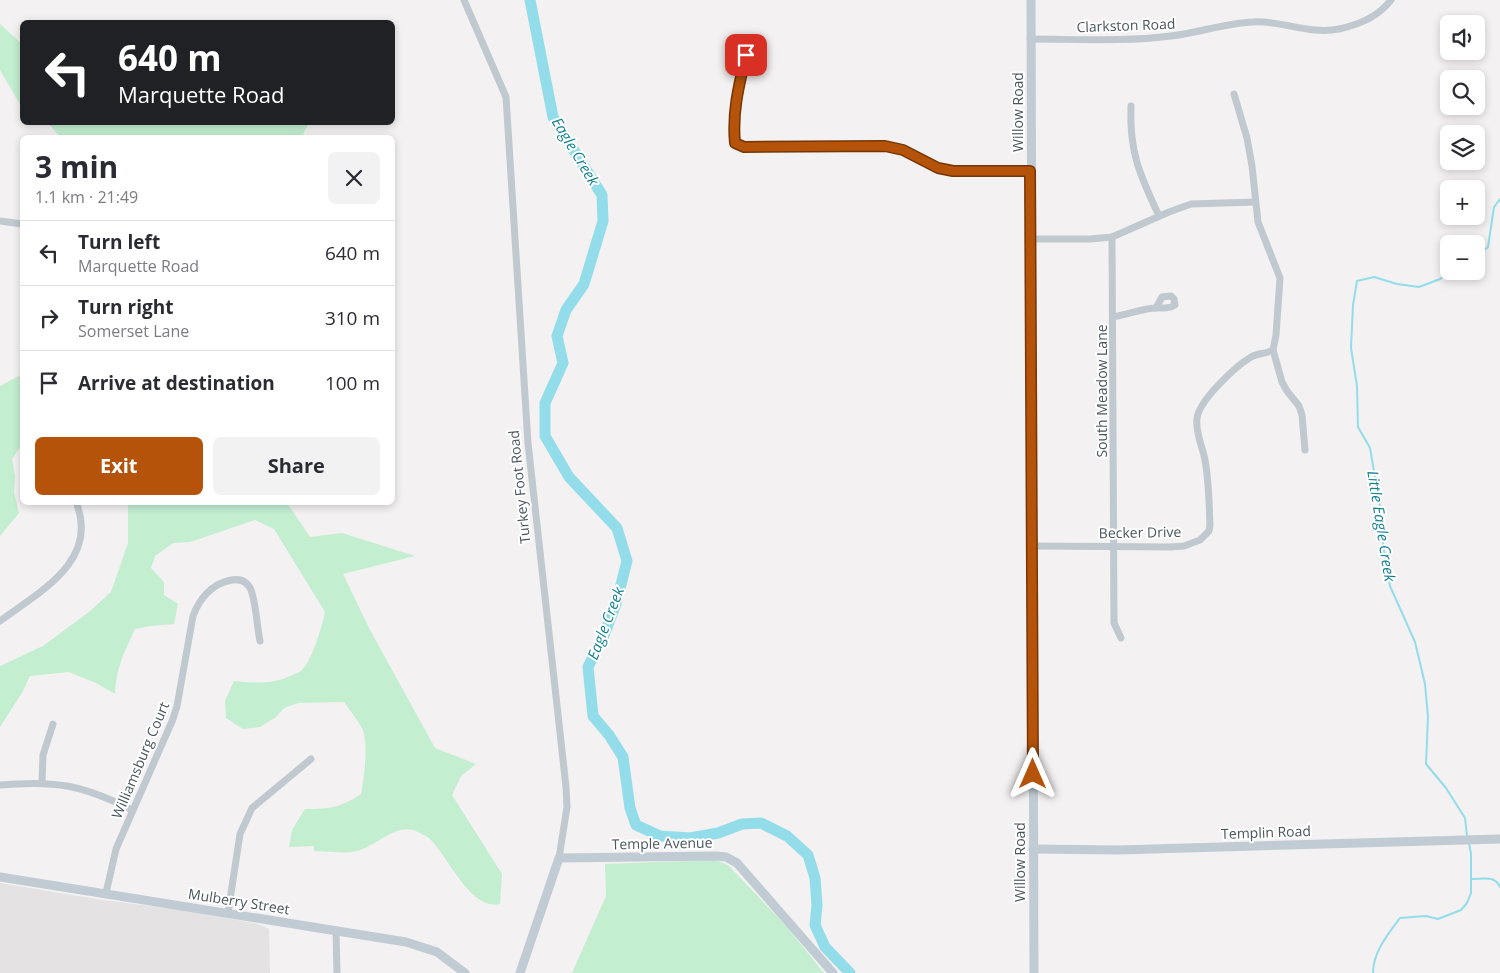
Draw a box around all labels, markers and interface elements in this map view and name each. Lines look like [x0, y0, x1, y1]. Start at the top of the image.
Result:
street label: Clarkston Road [1076, 14, 1176, 36]
map controls [1440, 15, 1485, 280]
button: sound [1440, 15, 1485, 60]
text: 640 m [118, 34, 222, 81]
pin [725, 34, 767, 76]
icon: left [35, 40, 100, 105]
icon: arrive [732, 41, 760, 69]
button: search [1440, 70, 1485, 115]
street label: Willow Road [1008, 72, 1027, 152]
text: Marquette Road [118, 79, 285, 109]
water label: Eagle Creek [548, 113, 605, 189]
button: layers [1440, 125, 1485, 170]
text: 3 min [35, 146, 118, 187]
button: close [328, 152, 380, 204]
button: + [1440, 180, 1485, 225]
text: 1.1 km · 21:49 [35, 186, 138, 208]
text: Turn left [78, 229, 160, 255]
button: − [1440, 235, 1485, 280]
icon: left [35, 239, 63, 267]
text: 640 m [325, 240, 380, 266]
text: Marquette Road [78, 255, 199, 277]
text: Turn right [78, 294, 173, 320]
icon: right [35, 304, 63, 332]
text: 310 m [325, 305, 380, 331]
text: Somerset Lane [78, 320, 189, 342]
street label: South Meadow Lane [1092, 324, 1111, 458]
icon: arrive [35, 369, 63, 397]
text: Arrive at destination [78, 370, 275, 396]
text: 100 m [325, 370, 380, 396]
street label: Turkey Foot Road [504, 429, 534, 545]
button: Exit [35, 437, 203, 495]
button: Share [213, 437, 380, 495]
water label: Little Eagle Creek [1363, 469, 1401, 584]
street label: Becker Drive [1099, 522, 1182, 542]
water label: Eagle Creek [582, 583, 628, 662]
street label: Williamsburg Court [107, 699, 173, 821]
position arrow [1006, 747, 1058, 799]
street label: Templin Road [1221, 821, 1311, 843]
street label: Willow Road [1010, 822, 1029, 902]
street label: Temple Avenue [611, 833, 713, 853]
street label: Mulberry Street [187, 884, 291, 918]

